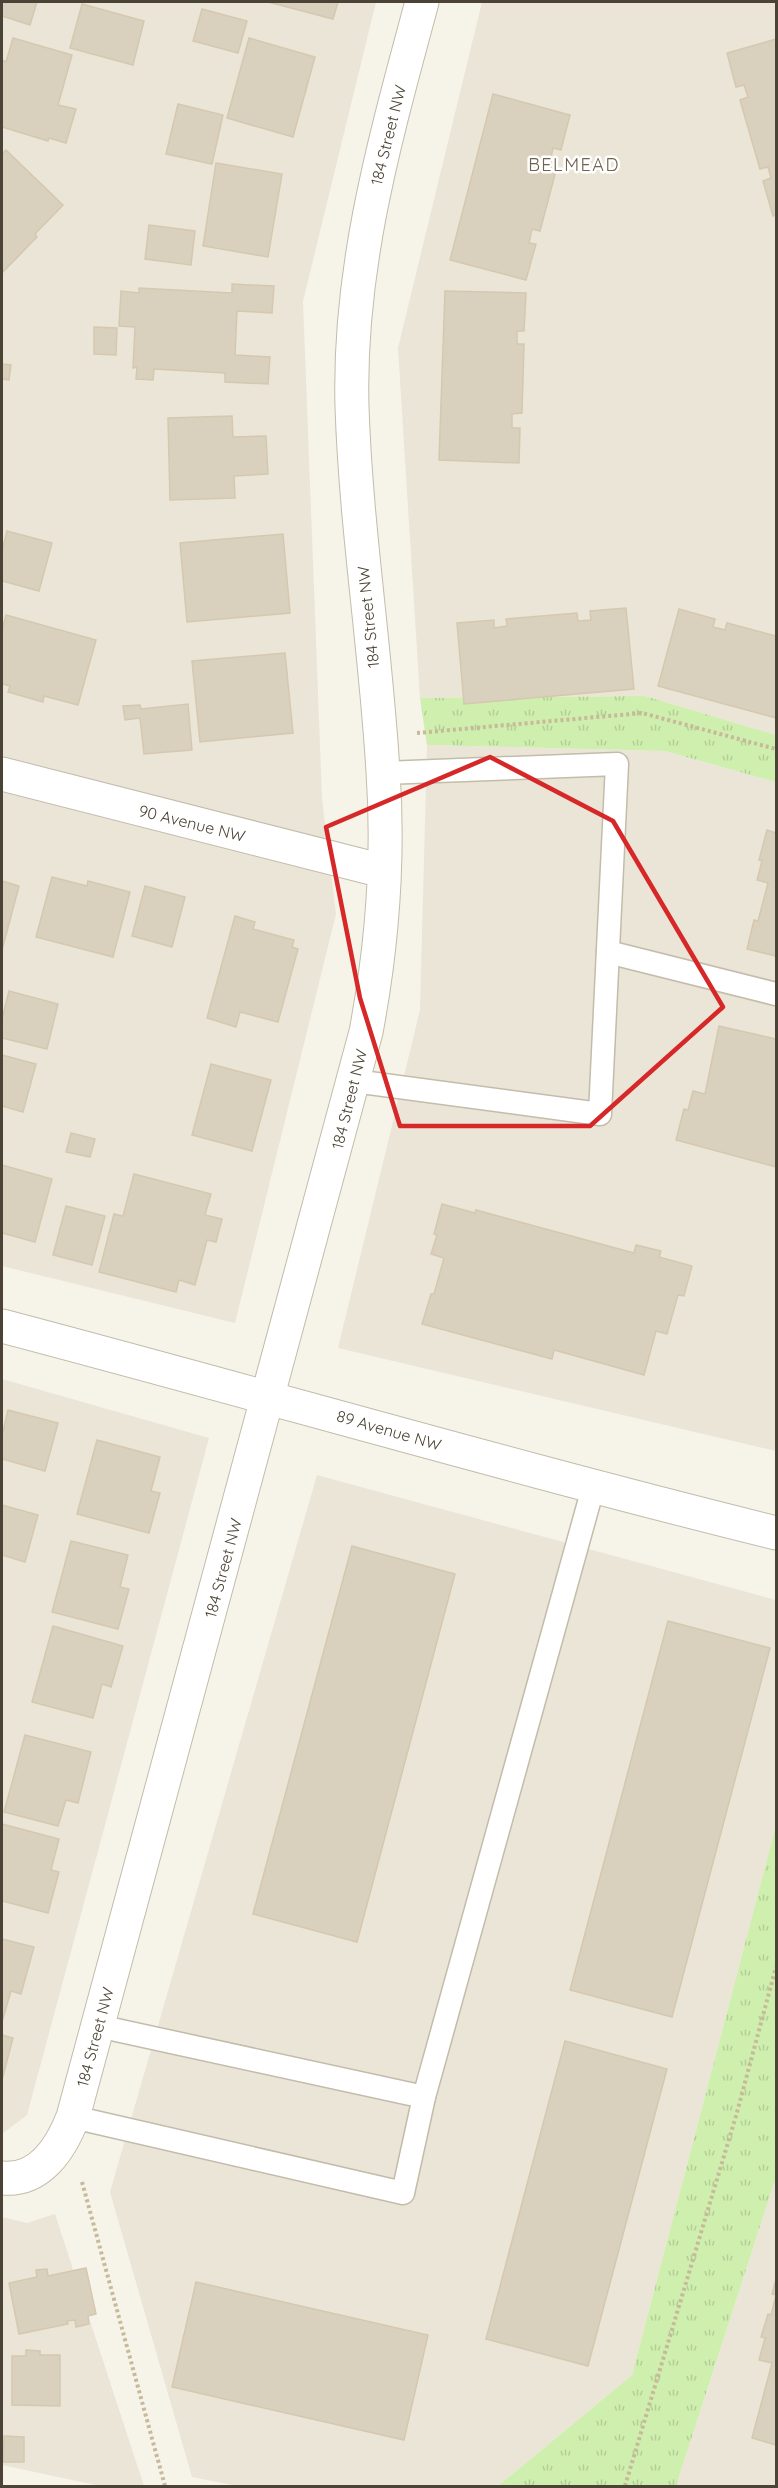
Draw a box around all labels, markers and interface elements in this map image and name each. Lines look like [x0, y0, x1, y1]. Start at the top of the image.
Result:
street label: 184 Street NW [366, 83, 410, 187]
district label: BELMEAD [528, 153, 620, 176]
street label: 184 Street NW [353, 565, 383, 669]
street label: 90 Avenue NW [137, 800, 247, 846]
street label: 184 Street NW [327, 1047, 371, 1151]
street label: 89 Avenue NW [334, 1405, 444, 1455]
street label: 184 Street NW [200, 1516, 246, 1620]
street label: 184 Street NW [72, 1985, 118, 2089]

